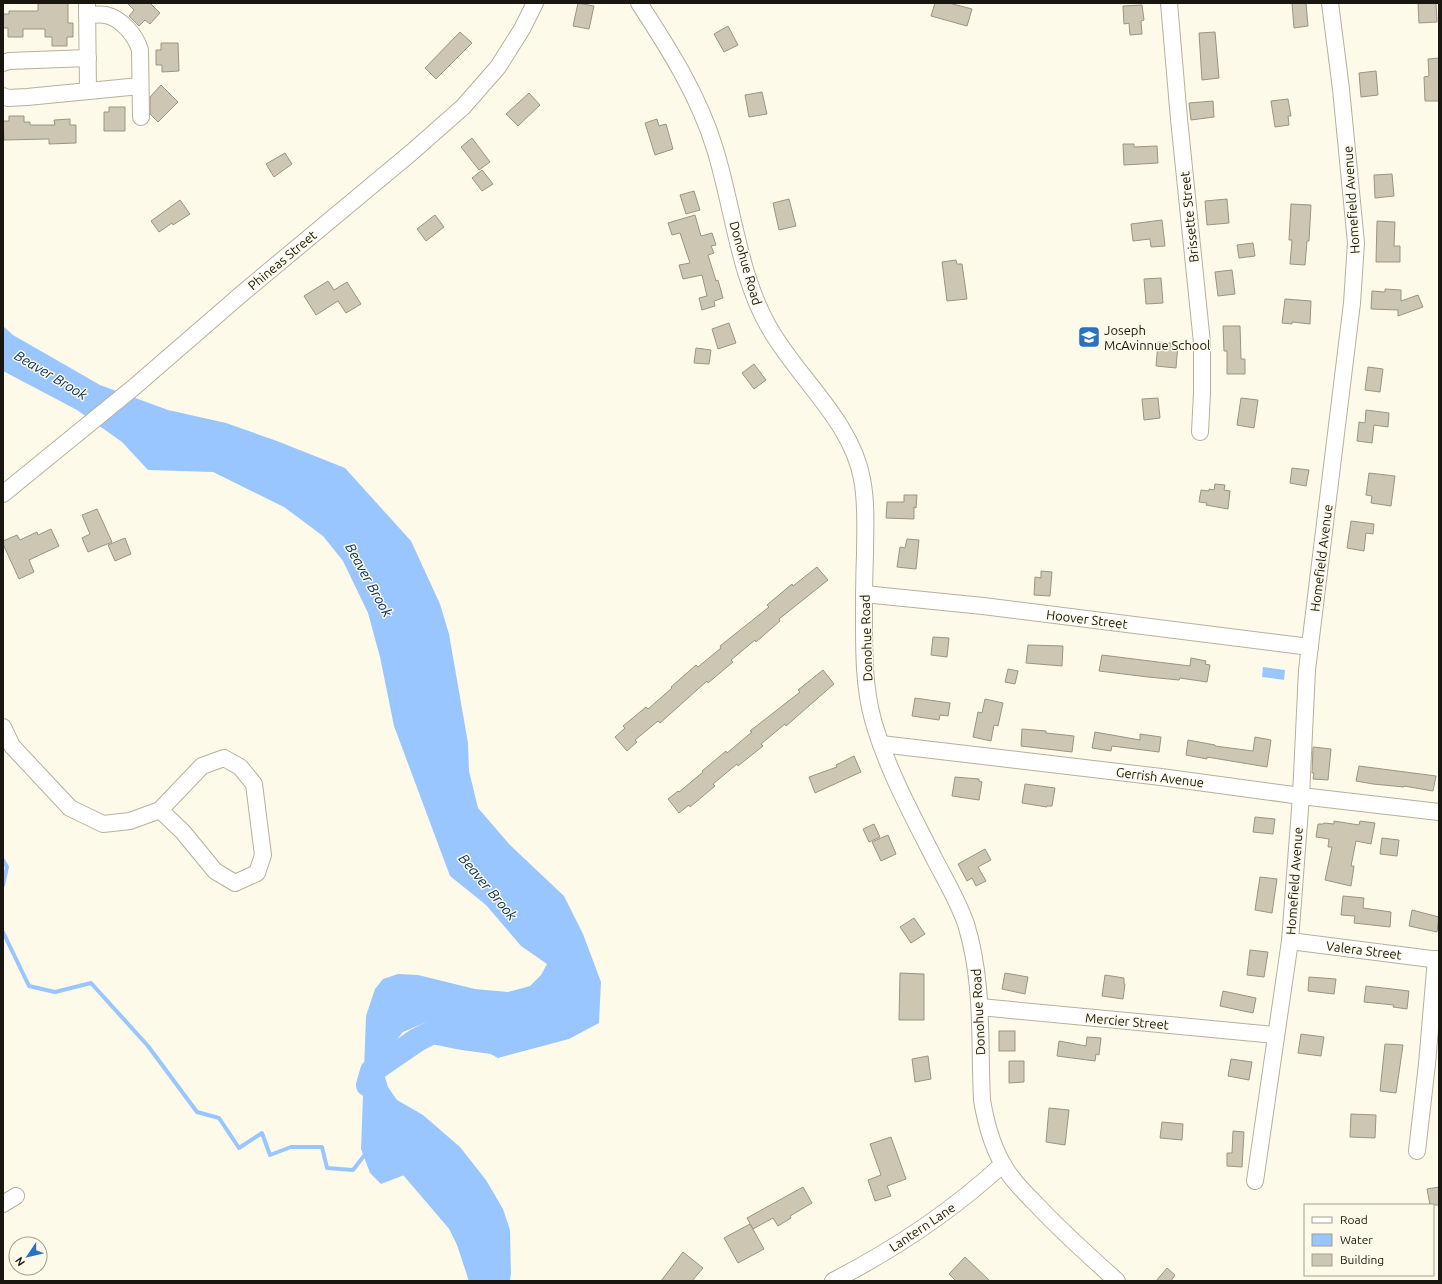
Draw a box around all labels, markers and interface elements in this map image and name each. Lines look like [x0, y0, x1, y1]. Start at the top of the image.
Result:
street label: Homefield Avenue [1340, 146, 1362, 254]
street label: Brissette Street [1177, 171, 1201, 263]
street label: Donohue Road [727, 219, 765, 307]
street label: Phineas Street [245, 227, 319, 293]
place label: Joseph McAvinnue School [1104, 323, 1211, 352]
school or university icon: Joseph McAvinnue School [1076, 324, 1102, 350]
water label: Beaver Brook [12, 347, 91, 403]
street label: Homefield Avenue [1307, 503, 1335, 613]
water label: Beaver Brook [342, 540, 396, 620]
street label: Donohue Road [857, 594, 875, 682]
street label: Hoover Street [1045, 607, 1129, 631]
street label: Gerrish Avenue [1115, 765, 1205, 789]
street label: Homefield Avenue [1283, 827, 1305, 935]
water label: Beaver Brook [456, 850, 521, 924]
street label: Valera Street [1325, 938, 1403, 962]
street label: Donohue Road [969, 968, 987, 1056]
street label: Mercier Street [1085, 1010, 1169, 1032]
street label: Lantern Lane [886, 1200, 958, 1254]
legend [1304, 1204, 1434, 1276]
text: Road [1340, 1213, 1368, 1226]
text: Water [1340, 1233, 1373, 1246]
north arrow [8, 1236, 48, 1276]
text: Building [1340, 1253, 1384, 1266]
text: N [13, 1255, 27, 1269]

